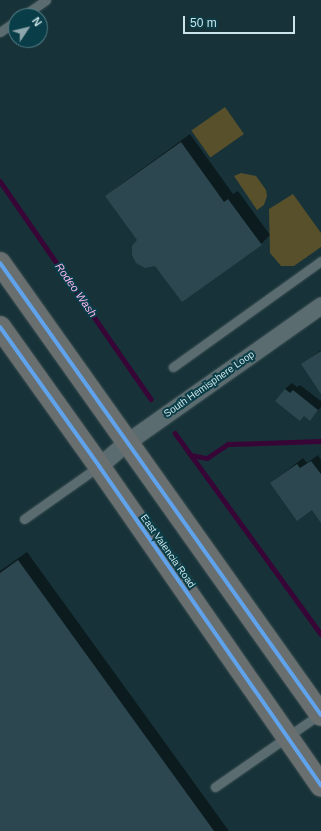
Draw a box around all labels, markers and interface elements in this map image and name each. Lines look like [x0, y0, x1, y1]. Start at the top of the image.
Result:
north arrow [8, 8, 48, 48]
scale bar [185, 8, 297, 34]
text: N [30, 15, 44, 28]
text: 50 m [190, 16, 217, 30]
water label: Rodeo Wash [52, 260, 100, 320]
street label: South Hemisphere Loop [161, 348, 257, 420]
street label: East Valencia Road [138, 512, 198, 590]

